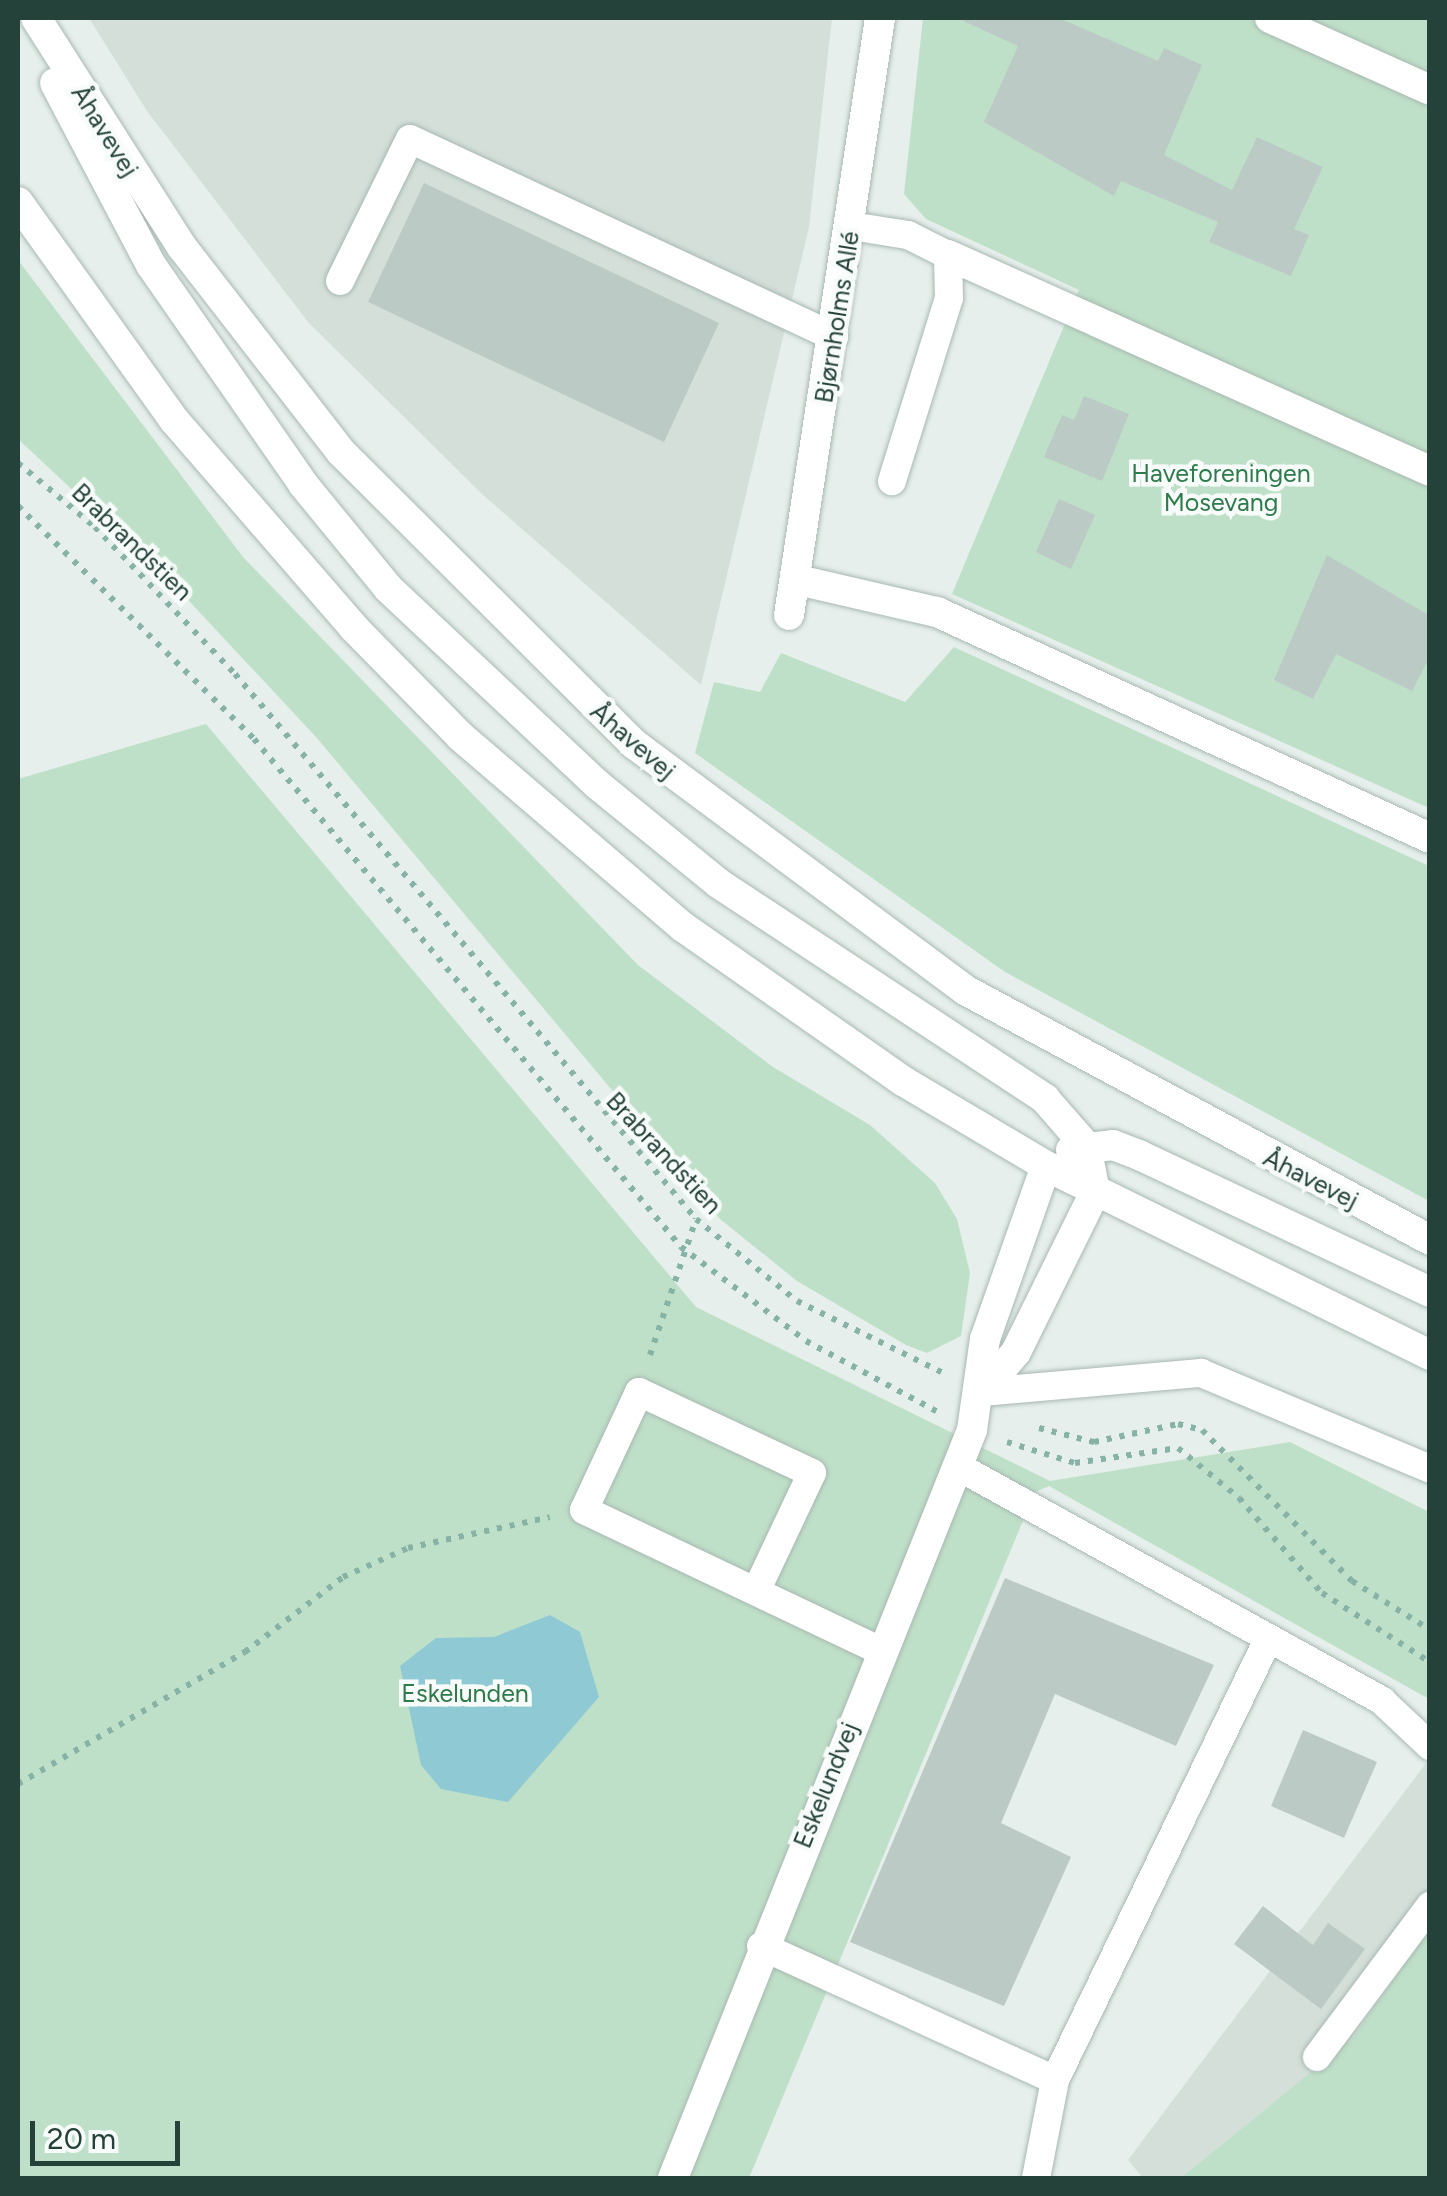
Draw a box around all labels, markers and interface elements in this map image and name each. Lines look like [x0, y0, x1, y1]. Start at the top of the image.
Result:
street label: Åhavevej [65, 80, 145, 182]
street label: Bjørnholms Allé [809, 229, 865, 405]
park label: Haveforeningen Mosevang [1131, 459, 1311, 518]
street label: Brabrandstien [66, 477, 198, 607]
street label: Åhavevej [584, 696, 682, 786]
street label: Brabrandstien [600, 1086, 728, 1220]
street label: Åhavevej [1259, 1142, 1363, 1216]
park label: Eskelunden [401, 1678, 529, 1708]
street label: Eskelundvej [787, 1718, 865, 1852]
scale bar [35, 2101, 185, 2163]
text: 20 m [47, 2120, 116, 2157]

